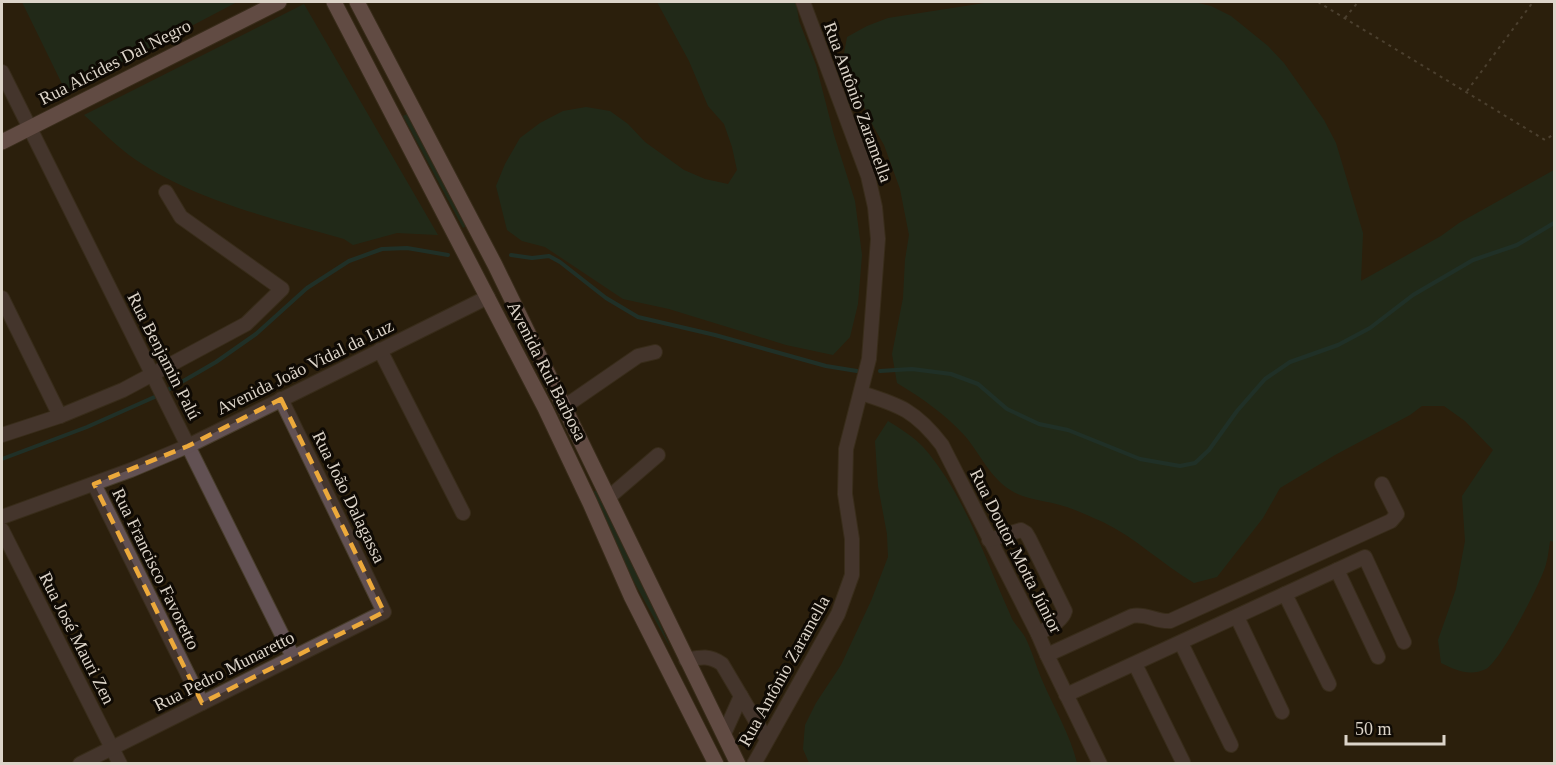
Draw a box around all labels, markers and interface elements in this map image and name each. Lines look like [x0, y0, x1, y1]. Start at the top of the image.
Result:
street label: Rua Alcides Dal Negro [36, 15, 194, 109]
street label: Rua Antônio Zaramella [820, 19, 896, 185]
street label: Rua Benjamin Palú [123, 289, 205, 423]
street label: Avenida Rui Barbosa [503, 298, 591, 444]
street label: Avenida João Vidal da Luz [213, 315, 397, 419]
street label: Rua João Dalagassa [308, 428, 390, 566]
street label: Rua Doutor Motta Júnior [966, 466, 1066, 636]
street label: Rua Francisco Favoretto [108, 485, 204, 653]
street label: Rua José Mauri Zen [35, 569, 119, 707]
street label: Rua Antônio Zaramella [734, 592, 834, 750]
street label: Rua Pedro Munaretto [150, 627, 298, 715]
scale bar [1346, 708, 1444, 746]
text: 50 m [1355, 719, 1392, 739]

